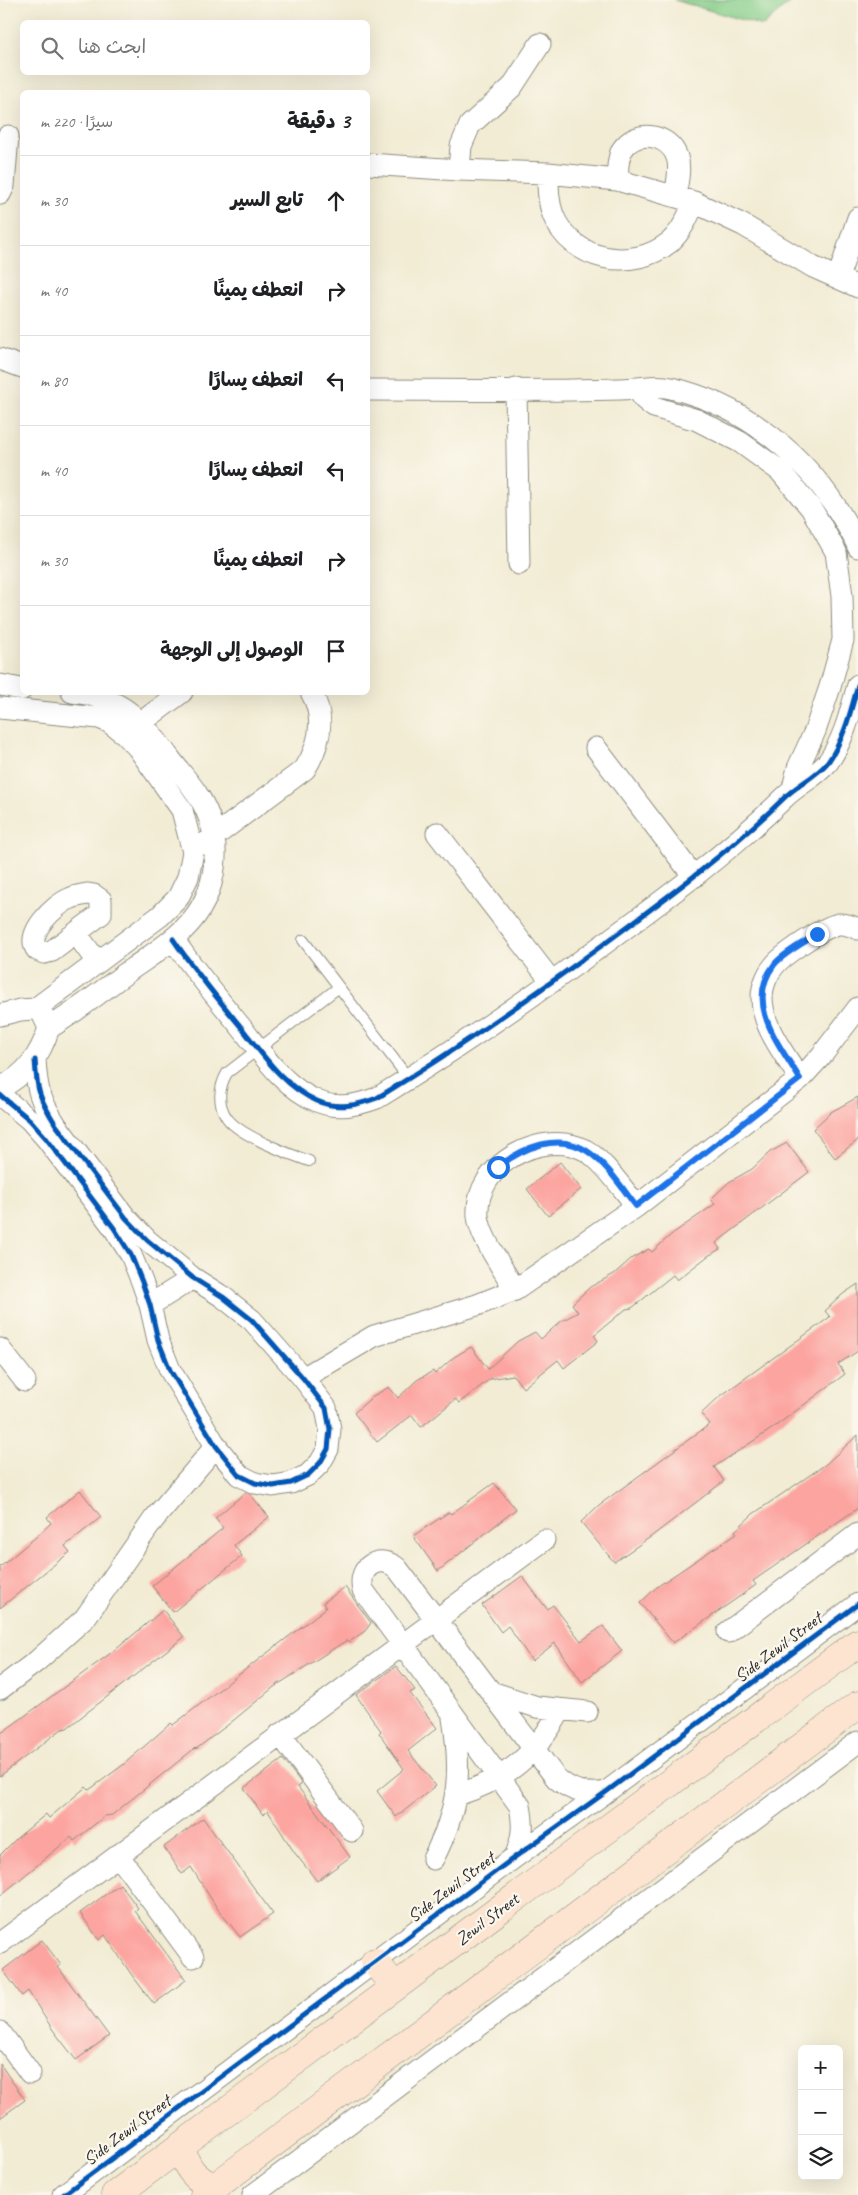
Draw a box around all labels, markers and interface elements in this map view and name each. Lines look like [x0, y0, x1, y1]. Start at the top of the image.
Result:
search box [20, 20, 370, 75]
icon: search [38, 34, 66, 62]
text: ابحث هنا [78, 35, 146, 59]
text: 3 دقيقة [287, 108, 350, 134]
text: سيرًا · 220 m [40, 112, 113, 132]
icon: ahead [322, 187, 350, 215]
text: تابع السير [231, 188, 303, 212]
text: 30 m [40, 191, 67, 211]
icon: right [322, 277, 350, 305]
text: انعطف يمينًا [214, 278, 303, 302]
text: 40 m [40, 281, 67, 301]
icon: left [322, 367, 350, 395]
text: انعطف يسارًا [209, 368, 303, 392]
text: 80 m [40, 371, 67, 391]
icon: left [322, 457, 350, 485]
text: انعطف يسارًا [209, 458, 303, 482]
text: 40 m [40, 461, 67, 481]
icon: right [322, 547, 350, 575]
text: انعطف يمينًا [214, 548, 303, 572]
text: 30 m [40, 551, 67, 571]
icon: arrive [322, 637, 350, 665]
text: الوصول إلى الوجهة [160, 638, 303, 662]
route end [806, 923, 829, 946]
route start [487, 1156, 510, 1179]
street label: Side Zewil Street [730, 1605, 828, 1687]
street label: Side Zewil Street [403, 1847, 499, 1927]
street label: Zewil Street [451, 1888, 523, 1950]
map controls [798, 2045, 843, 2180]
button: + [798, 2045, 843, 2090]
street label: Side Zewil Street [79, 2088, 177, 2170]
button: − [798, 2090, 843, 2135]
button: layers [798, 2135, 843, 2180]

